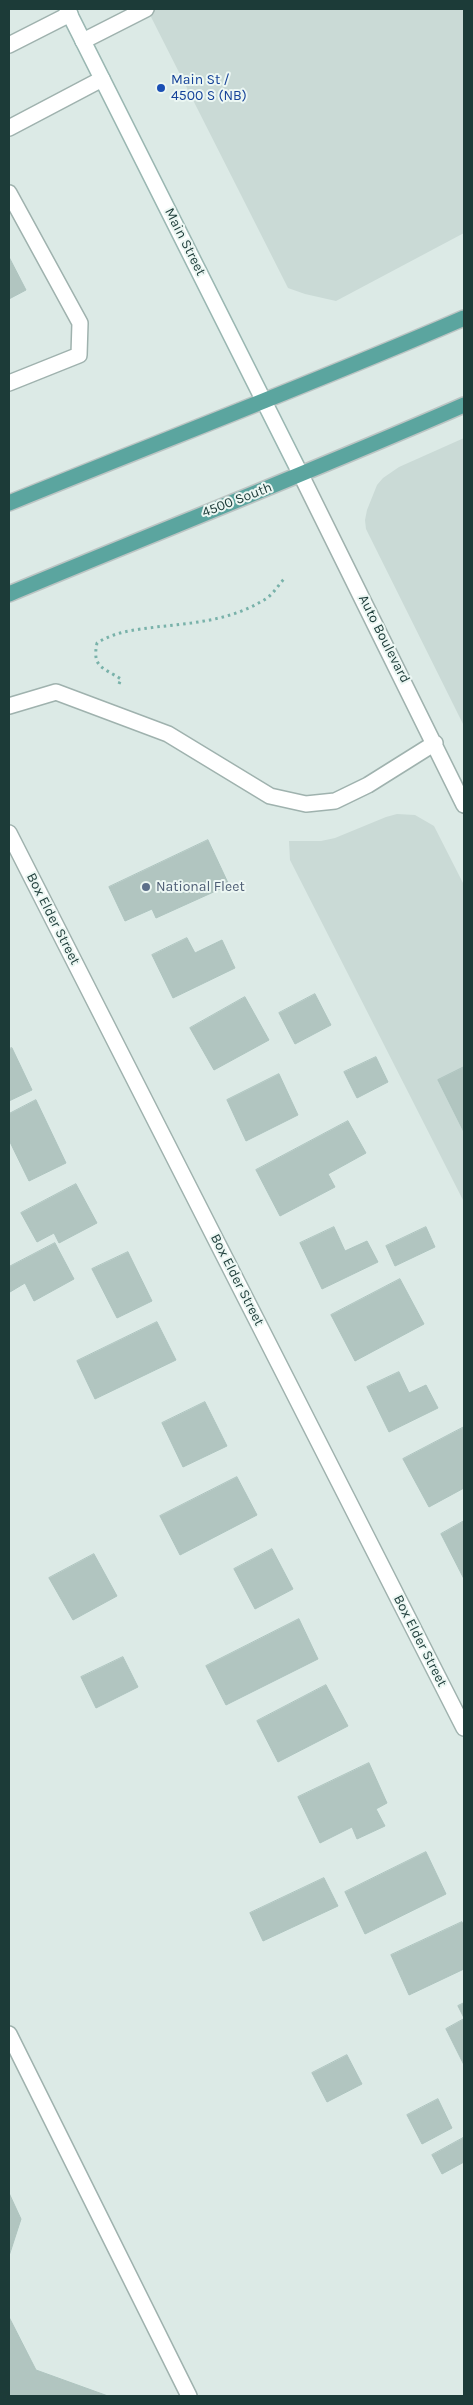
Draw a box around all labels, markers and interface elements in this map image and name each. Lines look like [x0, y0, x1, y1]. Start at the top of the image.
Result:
place label: Main St / 4500 S (NB) [171, 72, 247, 104]
marker: Main St / 4500 S (NB) [155, 82, 167, 94]
street label: Main Street [161, 205, 209, 279]
street label: 4500 South [199, 479, 275, 521]
street label: Auto Boulevard [355, 592, 413, 686]
street label: Box Elder Street [23, 870, 83, 968]
place label: National Fleet [156, 879, 245, 895]
marker: National Fleet [140, 881, 152, 893]
street label: Box Elder Street [207, 1231, 267, 1329]
street label: Box Elder Street [390, 1592, 450, 1690]

